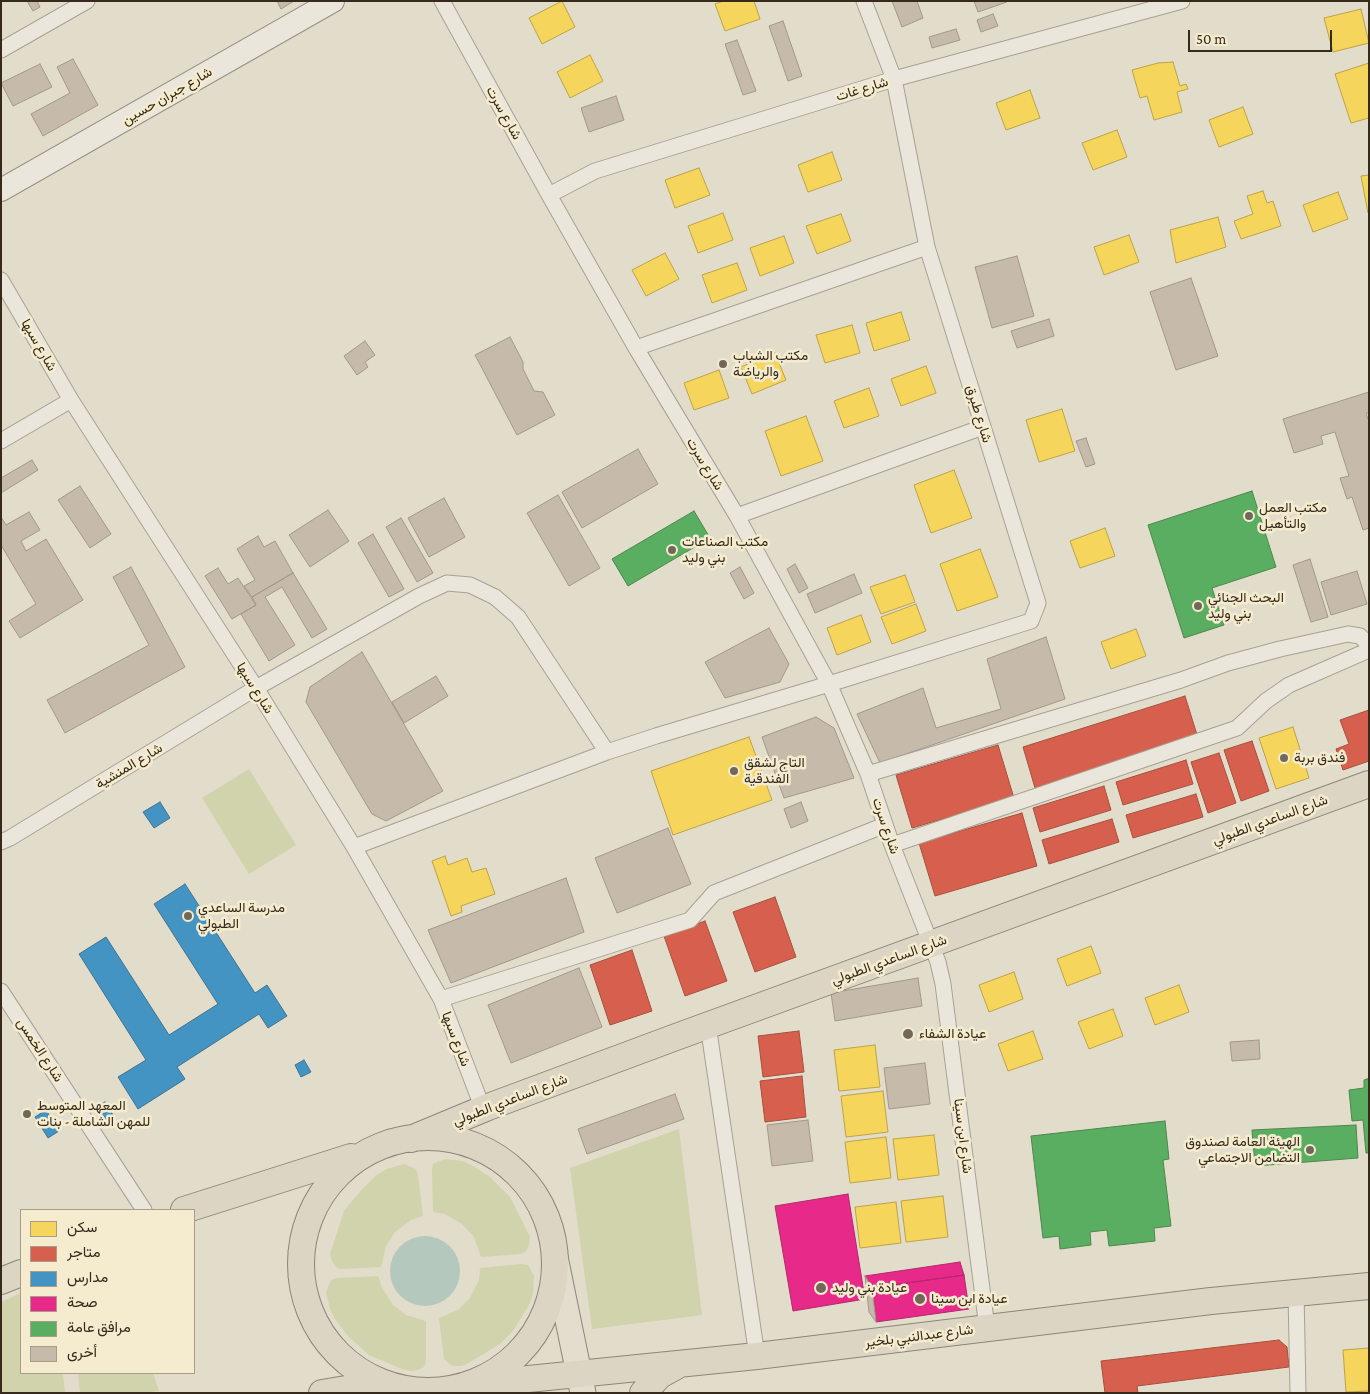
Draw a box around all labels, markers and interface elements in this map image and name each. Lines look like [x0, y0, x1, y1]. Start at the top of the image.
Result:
scale bar [1190, 20, 1334, 52]
text: 50 m [1196, 31, 1226, 47]
street label: شارع جبران حسين [119, 63, 215, 129]
street label: شارع غات [834, 73, 890, 105]
street label: شارع سرت [483, 83, 525, 143]
street label: شارع سبها [17, 316, 61, 374]
place label: مكتب الشباب والرياضة [733, 348, 808, 381]
marker: مكتب الشباب والرياضة [717, 358, 729, 370]
street label: شارع طبرق [962, 383, 996, 445]
street label: شارع سرت [683, 435, 727, 493]
place label: مكتب العمل والتأهيل [1259, 500, 1327, 532]
marker: مكتب العمل والتأهيل [1243, 510, 1255, 522]
place label: مكتب الصناعات بني وليد [682, 534, 768, 566]
marker: مكتب الصناعات بني وليد [666, 544, 678, 556]
place label: البحث الجنائي بني وليد [1208, 590, 1284, 622]
marker: البحث الجنائي بني وليد [1192, 600, 1204, 612]
street label: شارع سبها [233, 659, 277, 717]
street label: شارع المنشية [93, 739, 165, 793]
place label: فندق بربة [1294, 750, 1345, 766]
marker: فندق بربة [1278, 752, 1290, 764]
place label: التاج لشقق الفندقية [744, 755, 805, 788]
marker: التاج لشقق الفندقية [728, 765, 740, 777]
street label: شارع الساعدي الطبولي [1210, 791, 1330, 849]
street label: شارع سرت [869, 796, 903, 856]
place label: مدرسة الساعدي الطبولي [198, 900, 285, 932]
marker: مدرسة الساعدي الطبولي [182, 910, 194, 922]
street label: شارع الساعدي الطبولي [829, 931, 949, 989]
street label: شارع سبها [438, 1009, 474, 1069]
street label: شارع الخمس [13, 1015, 67, 1085]
place label: عيادة الشفاء [919, 1026, 986, 1042]
marker: عيادة الشفاء [901, 1027, 915, 1041]
street label: شارع الساعدي الطبولي [450, 1070, 570, 1130]
place label: المعهد المتوسط للمهن الشاملة - بنات [37, 1098, 150, 1130]
street label: شارع ابن سينا [950, 1098, 976, 1174]
marker: المعهد المتوسط للمهن الشاملة - بنات [21, 1108, 33, 1120]
place label: الهيئة العامة لصندوق التضامن الاجتماعي [1185, 1134, 1300, 1166]
marker: الهيئة العامة لصندوق التضامن الاجتماعي [1304, 1144, 1316, 1156]
legend [20, 1209, 195, 1374]
text: سكن [67, 1219, 97, 1235]
text: متاجر [67, 1244, 101, 1260]
text: مدارس [67, 1269, 108, 1285]
place label: عيادة بني وليد [832, 1280, 907, 1296]
marker: عيادة بني وليد [814, 1281, 828, 1295]
place label: عيادة ابن سينا [931, 1291, 1007, 1307]
marker: عيادة ابن سينا [913, 1292, 927, 1306]
text: صحة [67, 1294, 98, 1310]
text: مرافق عامة [67, 1319, 131, 1335]
street label: شارع عبدالنبي بلخير [864, 1321, 974, 1351]
text: أخرى [67, 1344, 97, 1360]

